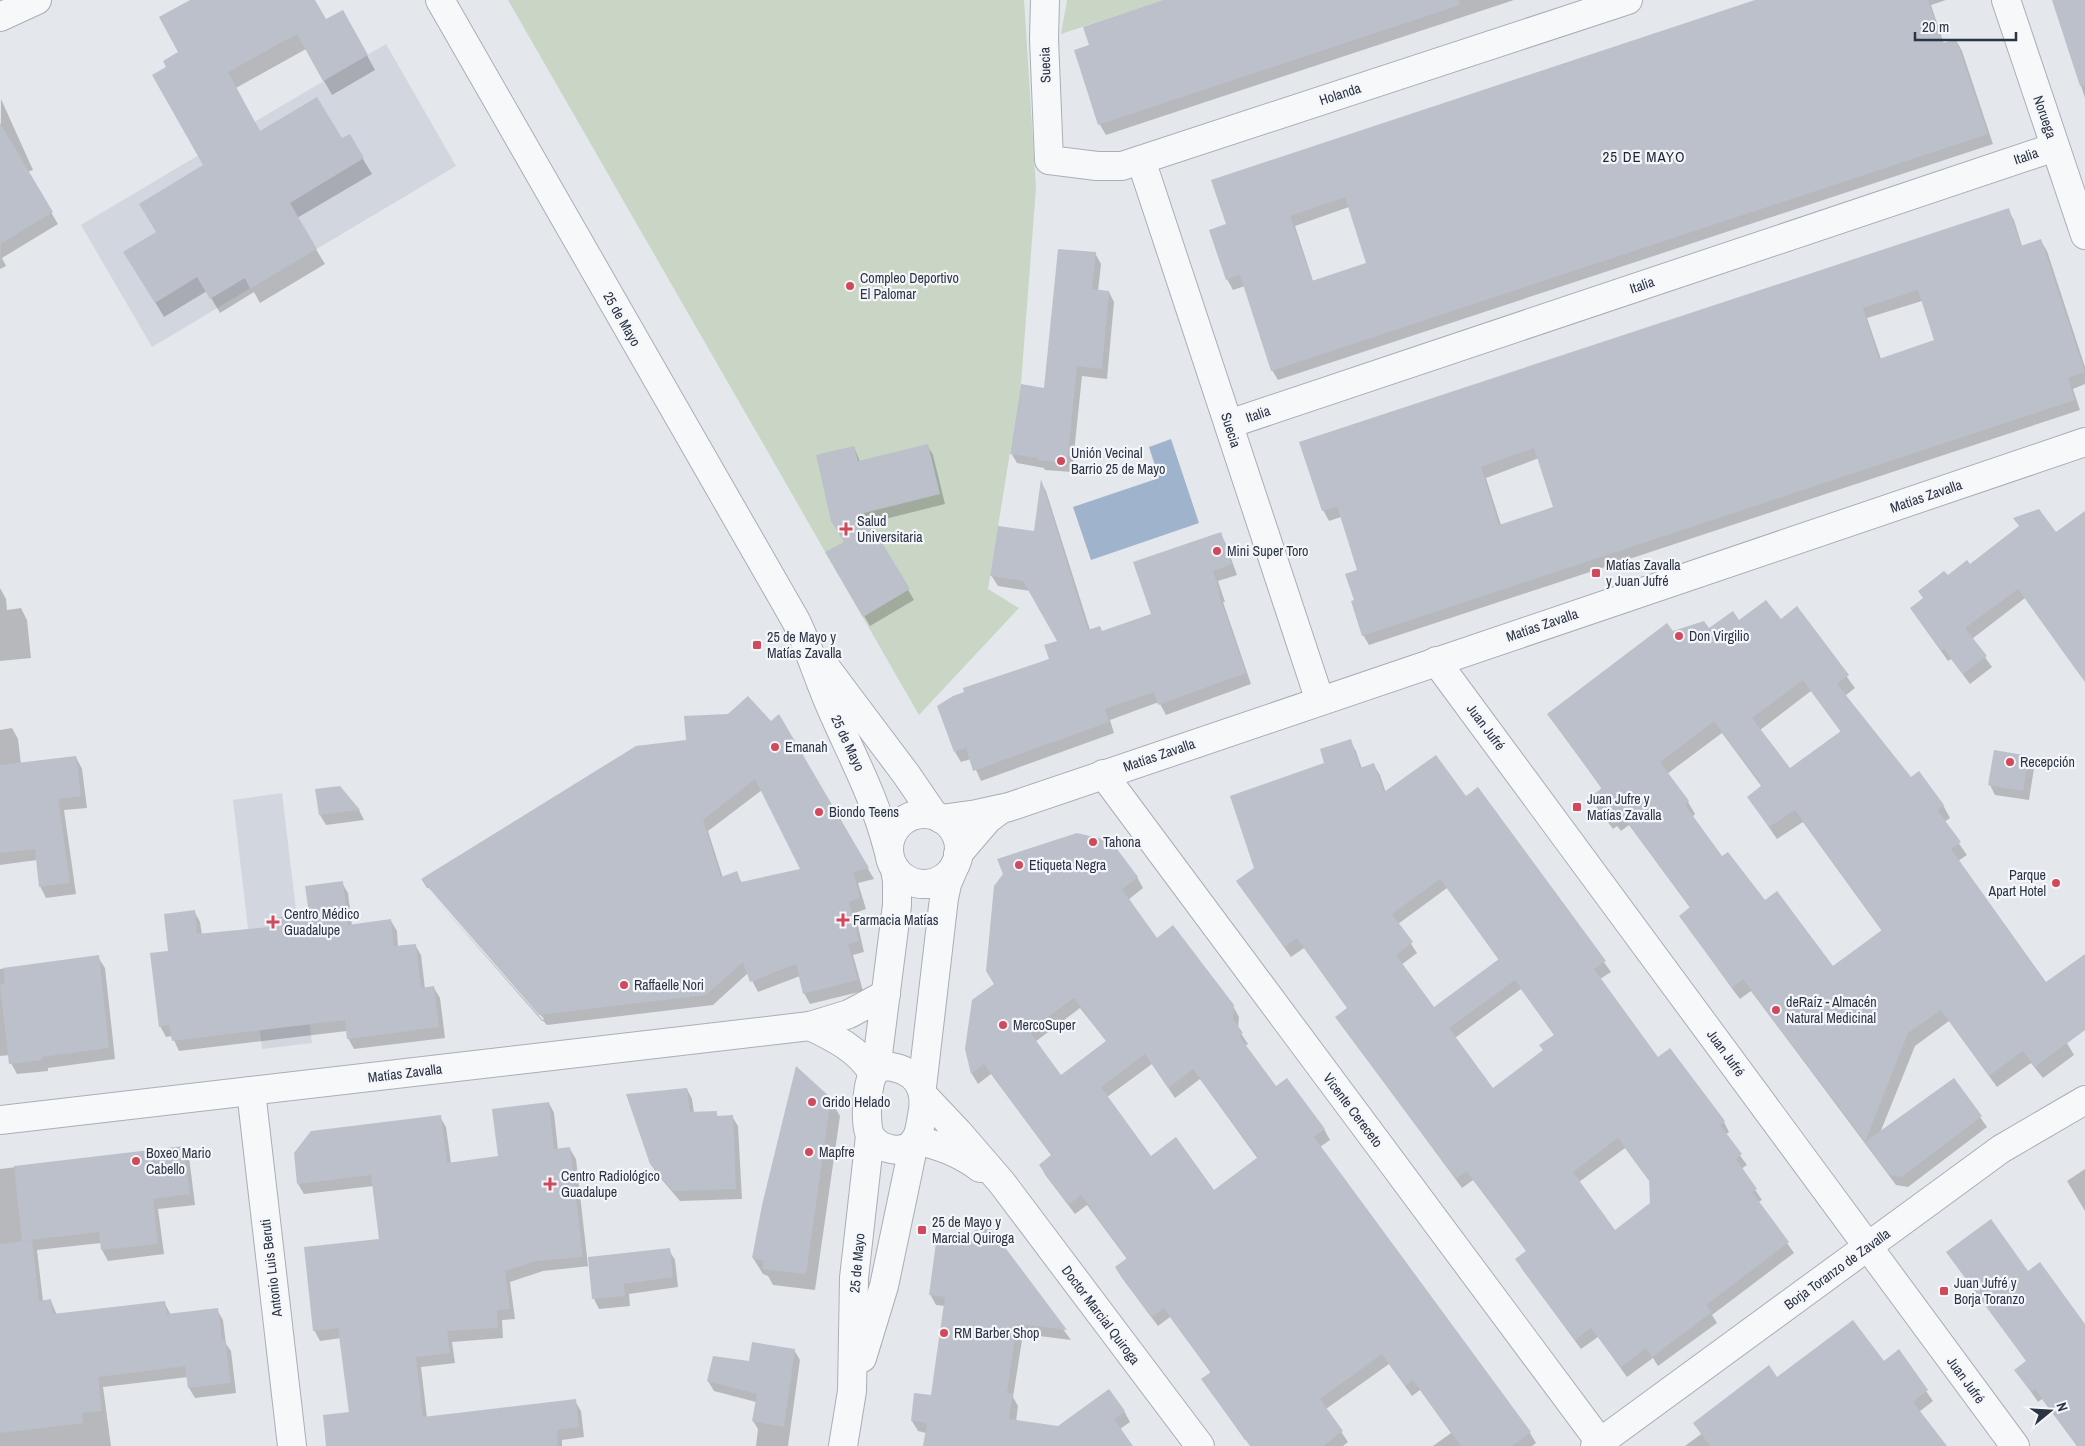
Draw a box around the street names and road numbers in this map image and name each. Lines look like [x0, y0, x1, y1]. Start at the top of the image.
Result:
street label: Suecia [1035, 46, 1055, 83]
street label: Holanda [1317, 79, 1364, 109]
street label: Noruega [2029, 93, 2061, 141]
street label: Italia [2011, 143, 2041, 169]
street label: Italia [1627, 272, 1657, 298]
street label: 25 de Mayo [599, 289, 645, 349]
street label: Italia [1243, 401, 1273, 427]
street label: Suecia [1217, 410, 1245, 450]
street label: Matías Zavalla [1888, 475, 1965, 517]
street label: Matías Zavalla [1504, 604, 1581, 646]
street label: Juan Jufré [1463, 700, 1509, 754]
street label: 25 de Mayo [827, 712, 869, 774]
street label: Matías Zavalla [1121, 734, 1198, 776]
street label: Juan Jufré [1703, 1026, 1749, 1080]
street label: Matías Zavalla [367, 1059, 444, 1086]
street label: Vicente Cereceto [1319, 1069, 1387, 1151]
street label: Antonio Luis Beruti [256, 1218, 286, 1319]
street label: Borja Toranzo de Zavalla [1780, 1224, 1894, 1314]
street label: 25 de Mayo [845, 1232, 869, 1294]
street label: Doctor Marcial Quiroga [1058, 1262, 1144, 1369]
street label: Juan Jufré [1943, 1353, 1989, 1407]

